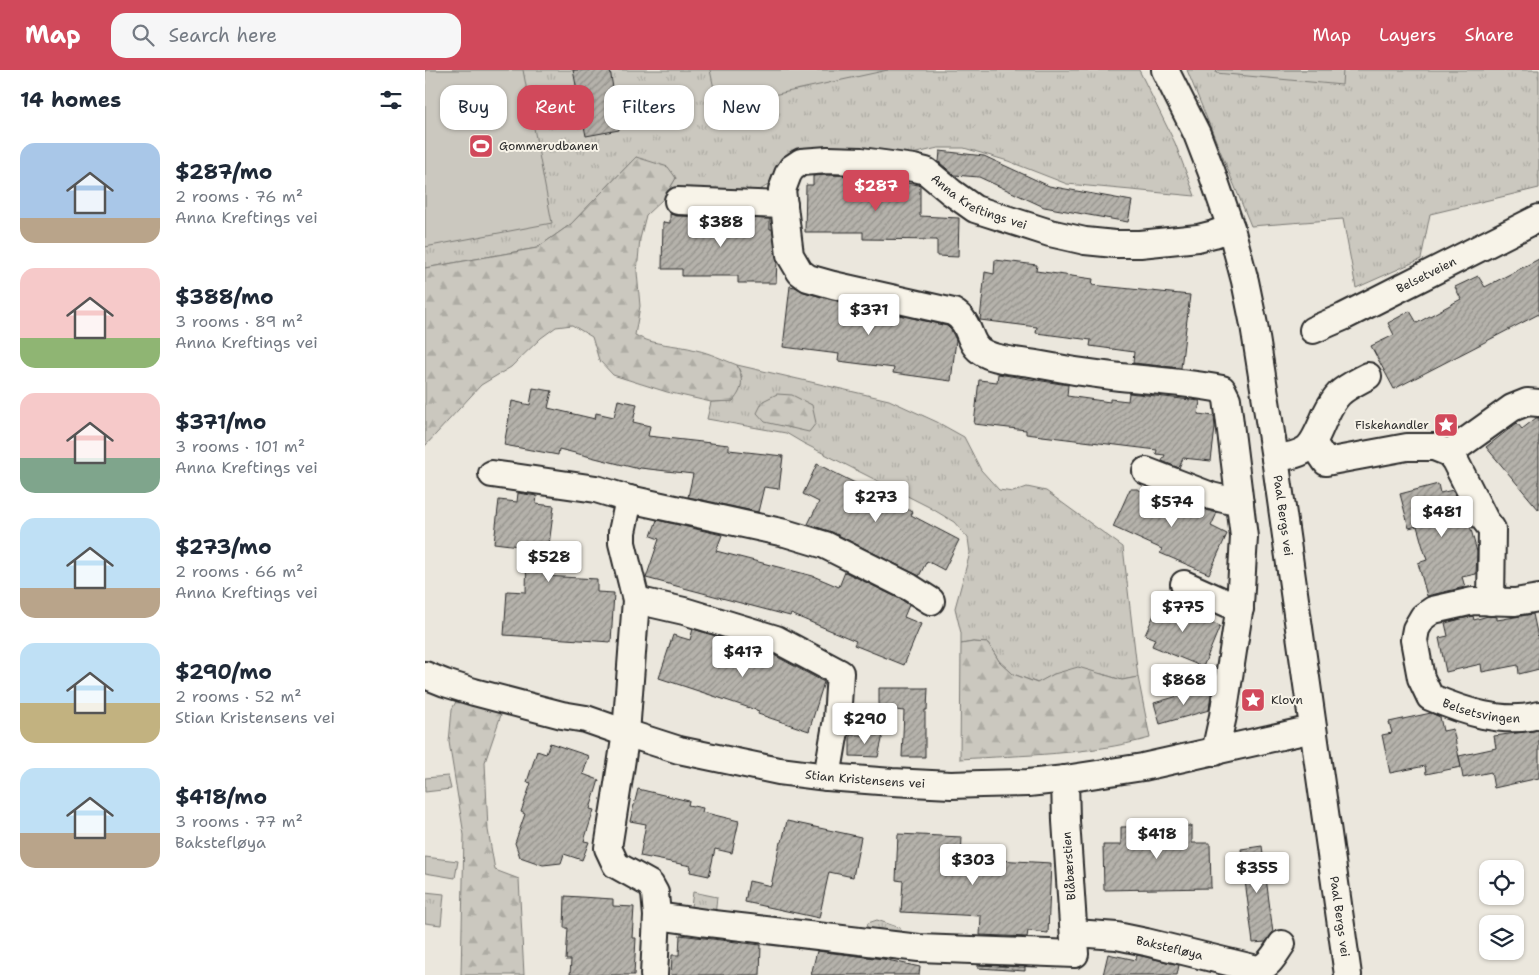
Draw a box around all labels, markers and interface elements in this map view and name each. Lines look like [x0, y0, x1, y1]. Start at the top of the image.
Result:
search box [111, 13, 461, 58]
text: Map [25, 19, 81, 51]
icon: search [129, 21, 157, 49]
text: Search here [169, 23, 277, 48]
text: Map [1313, 23, 1351, 47]
text: Layers [1379, 23, 1436, 47]
text: Share [1464, 23, 1514, 47]
chip: Buy [440, 85, 507, 130]
chip: Rent [517, 85, 594, 130]
chip: Filters [604, 85, 694, 130]
chip: New [704, 85, 779, 130]
text: 14 homes [20, 86, 121, 114]
icon: filters [377, 86, 405, 114]
sports icon: Gommerudbanen [468, 133, 494, 159]
place label: Gommerudbanen [499, 138, 598, 154]
text: $287/mo [175, 158, 272, 186]
icon: home [60, 163, 120, 223]
pin: $287 [846, 170, 906, 212]
street label: Anna Kreftings vei [928, 171, 1029, 233]
text: $287 [854, 175, 898, 196]
text: 2 rooms · 76 m² [175, 186, 303, 207]
pin: $388 [691, 206, 751, 248]
text: Anna Kreftings vei [175, 207, 318, 228]
text: $388 [699, 211, 743, 232]
street label: Belsetveien [1394, 253, 1459, 297]
text: $388/mo [175, 283, 274, 311]
icon: home [60, 288, 120, 348]
pin: $371 [839, 294, 899, 336]
text: $371 [849, 299, 889, 320]
text: 3 rooms · 89 m² [175, 311, 303, 332]
text: Anna Kreftings vei [175, 332, 318, 353]
text: $371/mo [175, 408, 266, 436]
place icon: Fiskehandler [1433, 412, 1459, 438]
icon: home [60, 413, 120, 473]
place label: Fiskehandler [1355, 417, 1429, 433]
text: 3 rooms · 101 m² [175, 436, 305, 457]
text: Anna Kreftings vei [175, 457, 318, 478]
street label: Paal Bergs vei [1270, 474, 1297, 557]
pin: $273 [846, 480, 906, 523]
text: $273 [855, 486, 897, 507]
pin: $574 [1142, 486, 1202, 528]
text: $574 [1150, 491, 1194, 512]
pin: $481 [1412, 496, 1472, 538]
text: $481 [1422, 501, 1462, 522]
text: $273/mo [175, 533, 272, 561]
icon: home [60, 538, 120, 598]
pin: $528 [519, 540, 579, 583]
text: $528 [528, 546, 570, 567]
text: 2 rooms · 66 m² [175, 561, 303, 582]
text: Anna Kreftings vei [175, 582, 318, 603]
pin: $775 [1153, 590, 1213, 633]
text: $775 [1162, 596, 1204, 617]
pin: $417 [713, 636, 773, 678]
text: $417 [723, 641, 763, 662]
text: $290/mo [175, 658, 272, 686]
icon: home [60, 663, 120, 723]
pin: $868 [1154, 664, 1214, 706]
text: $868 [1162, 669, 1206, 690]
text: 2 rooms · 52 m² [175, 686, 302, 707]
place icon: Klovn [1240, 687, 1266, 713]
place label: Klovn [1271, 692, 1303, 708]
street label: Belsetsvingen [1440, 695, 1520, 726]
pin: $290 [835, 702, 895, 745]
text: Stian Kristensens vei [175, 707, 335, 728]
text: $290 [843, 708, 887, 729]
street label: Stian Kristensens vei [804, 766, 926, 792]
text: $418/mo [175, 783, 267, 811]
icon: home [60, 788, 120, 848]
text: 3 rooms · 77 m² [175, 811, 303, 832]
pin: $418 [1127, 818, 1187, 860]
text: $418 [1137, 823, 1177, 844]
street label: Blåbærstien [1059, 831, 1079, 901]
text: Bakstefløya [175, 832, 266, 853]
pin: $303 [943, 844, 1003, 886]
text: $303 [951, 849, 995, 870]
pin: $355 [1227, 852, 1287, 894]
text: $355 [1236, 857, 1278, 878]
map controls [1479, 860, 1524, 960]
button: locate [1479, 860, 1524, 905]
street label: Paal Bergs vei [1326, 875, 1353, 958]
button: layers [1479, 915, 1524, 960]
street label: Bakstefløya [1135, 932, 1205, 964]

